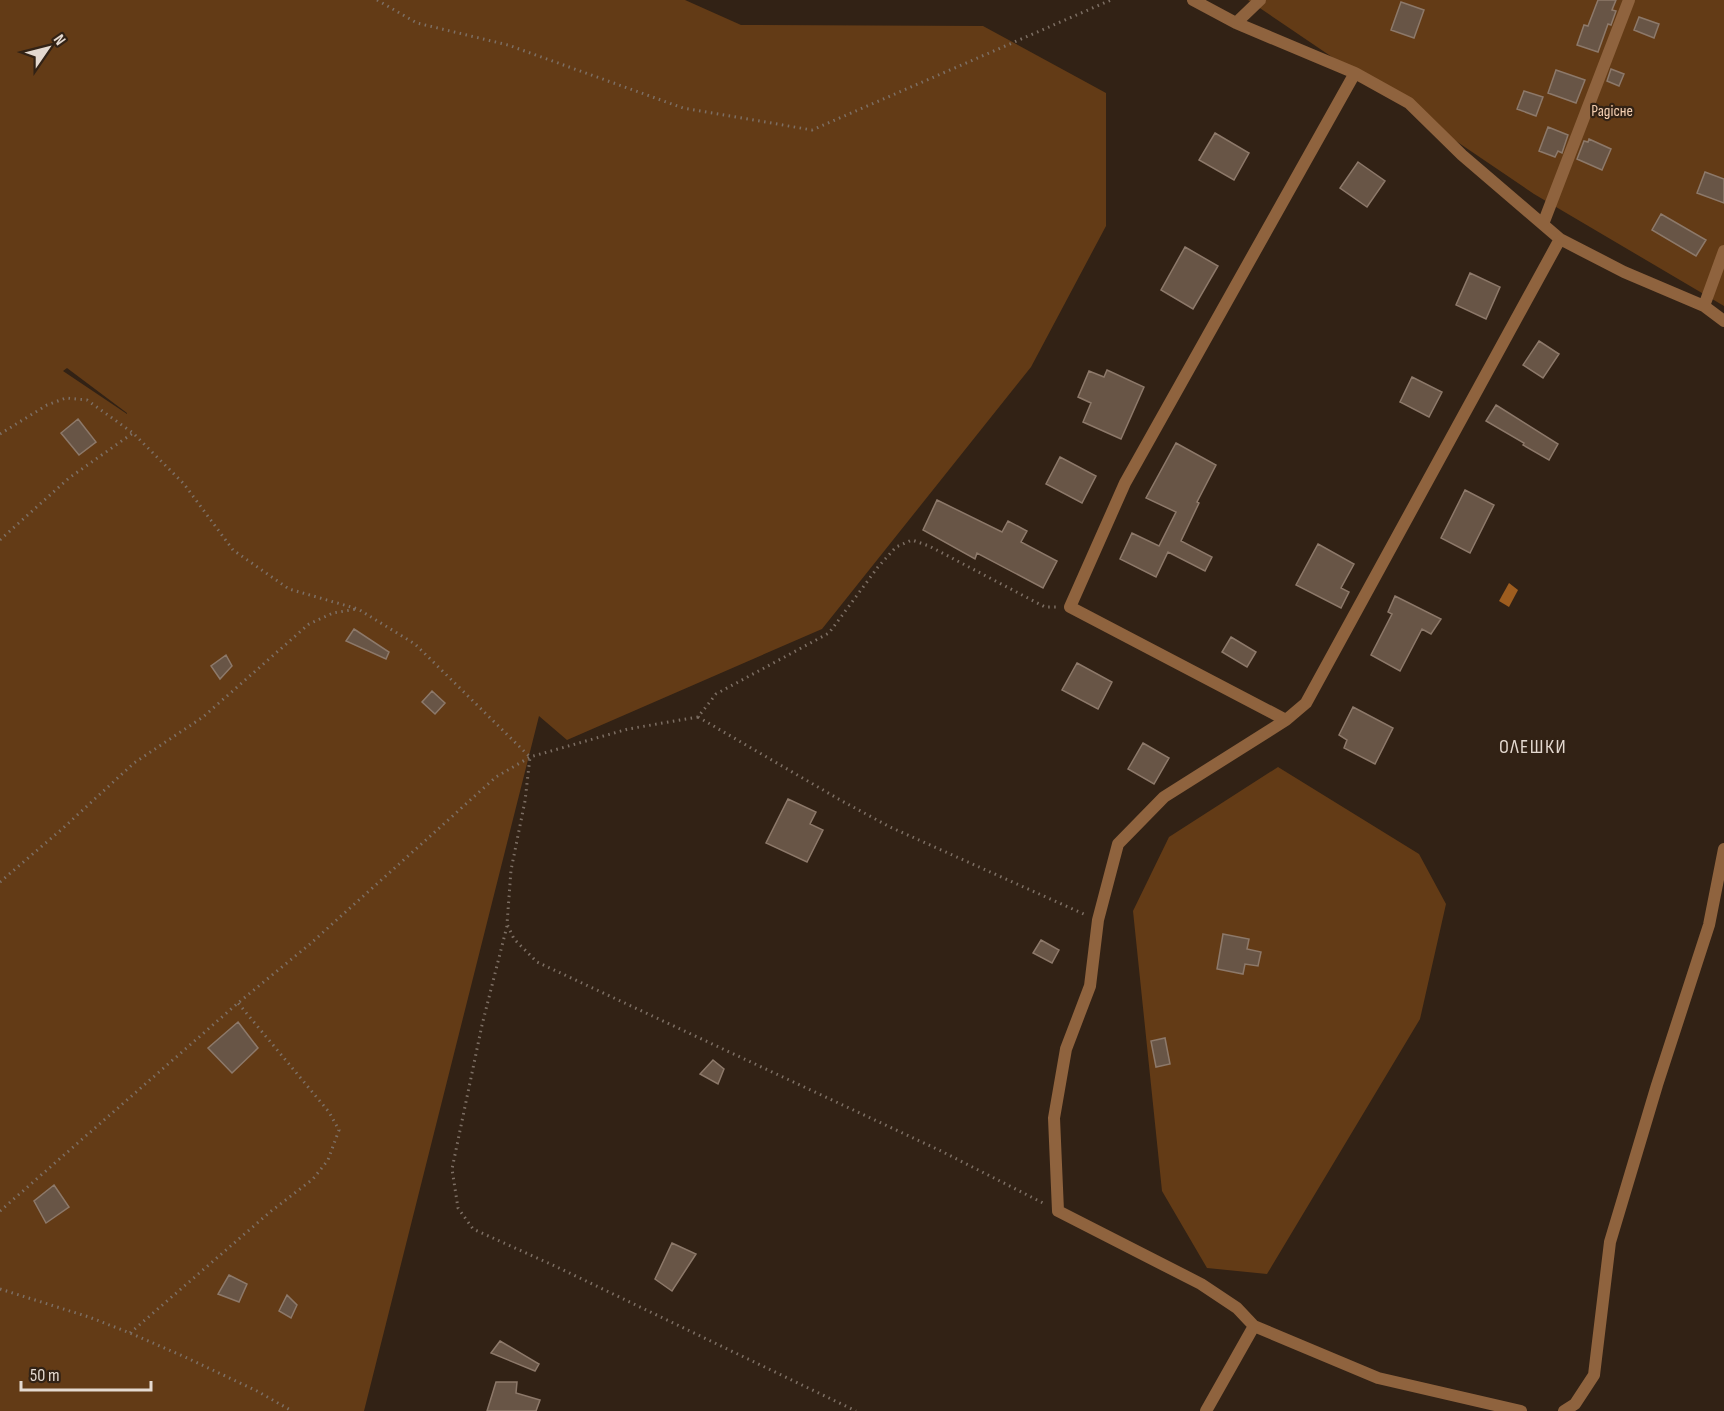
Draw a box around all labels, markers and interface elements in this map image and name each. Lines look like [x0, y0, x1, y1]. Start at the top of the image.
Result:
north arrow [18, 18, 78, 78]
text: N [49, 31, 69, 49]
park label: Радісне [1591, 102, 1633, 121]
district label: ОЛЕШКИ [1499, 735, 1567, 759]
scale bar [21, 1354, 152, 1392]
text: 50 m [30, 1365, 60, 1386]

